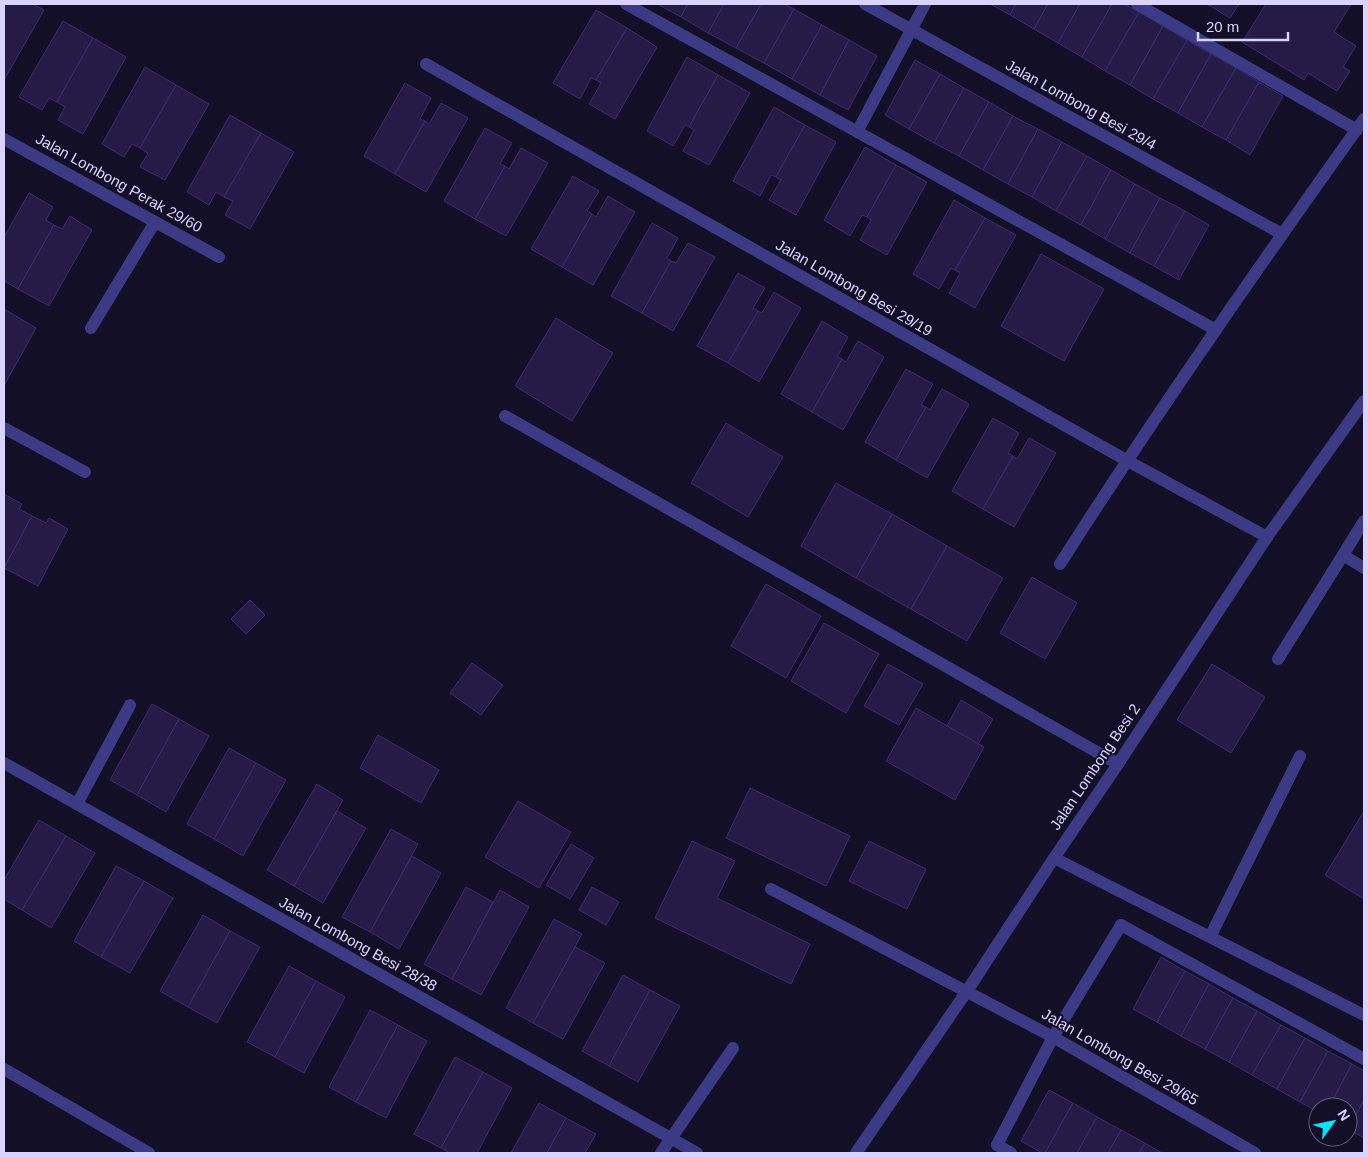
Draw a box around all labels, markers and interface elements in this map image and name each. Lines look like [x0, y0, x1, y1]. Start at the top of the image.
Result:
scale bar [1198, 10, 1288, 42]
text: 20 m [1206, 18, 1239, 35]
street label: Jalan Lombong Besi 29/4 [1003, 56, 1159, 153]
street label: Jalan Lombong Perak 29/60 [33, 130, 205, 235]
street label: Jalan Lombong Besi 29/19 [773, 236, 935, 339]
street label: Jalan Lombong Besi 2 [1046, 700, 1143, 833]
street label: Jalan Lombong Besi 28/38 [276, 893, 440, 994]
street label: Jalan Lombong Besi 29/65 [1039, 1005, 1201, 1108]
north arrow [1308, 1097, 1358, 1147]
text: N [1334, 1106, 1353, 1124]

